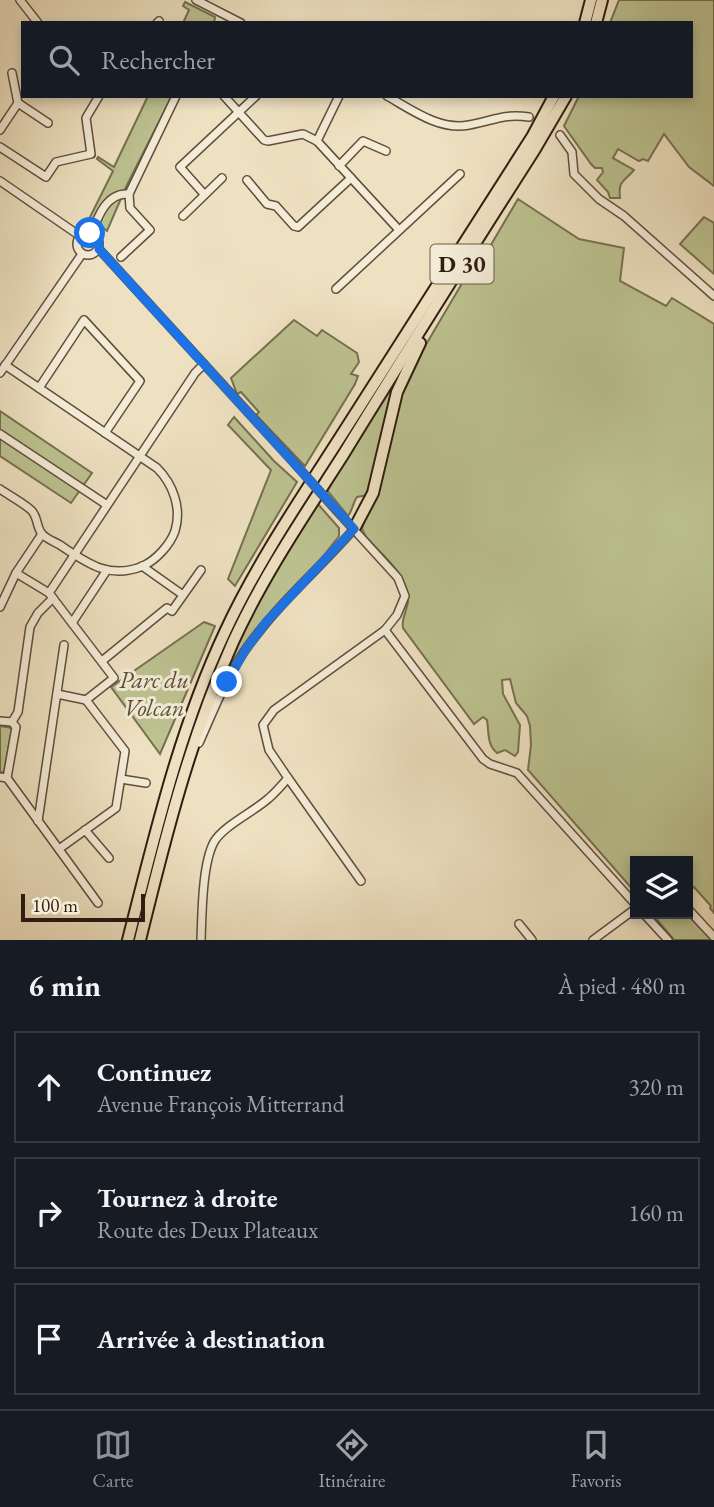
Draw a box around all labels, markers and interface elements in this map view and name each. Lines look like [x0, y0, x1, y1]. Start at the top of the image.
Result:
search box [21, 21, 693, 98]
icon: search [45, 41, 83, 79]
text: Rechercher [101, 43, 215, 77]
route start [74, 217, 105, 248]
road number: D 30 [430, 244, 494, 284]
park label: Parc du Volcan [119, 664, 189, 723]
route end [211, 666, 242, 697]
map controls [630, 856, 693, 919]
button: layers [630, 856, 693, 919]
scale bar [21, 891, 145, 923]
text: 100 m [32, 893, 78, 918]
text: 6 min [28, 966, 101, 1005]
text: À pied · 480 m [558, 971, 686, 1001]
text: Continuez [97, 1055, 211, 1089]
icon: ahead [30, 1068, 68, 1106]
text: 320 m [628, 1072, 684, 1102]
text: Avenue François Mitterrand [97, 1089, 344, 1119]
text: Tournez à droite [97, 1181, 278, 1215]
icon: right [30, 1194, 68, 1232]
text: 160 m [628, 1198, 684, 1228]
text: Route des Deux Plateaux [97, 1215, 318, 1245]
icon: arrive [30, 1320, 68, 1358]
text: Arrivée à destination [97, 1322, 325, 1356]
tab: Carte [93, 1426, 133, 1493]
tab: Itinéraire [319, 1426, 385, 1493]
tab: Favoris [571, 1426, 621, 1493]

